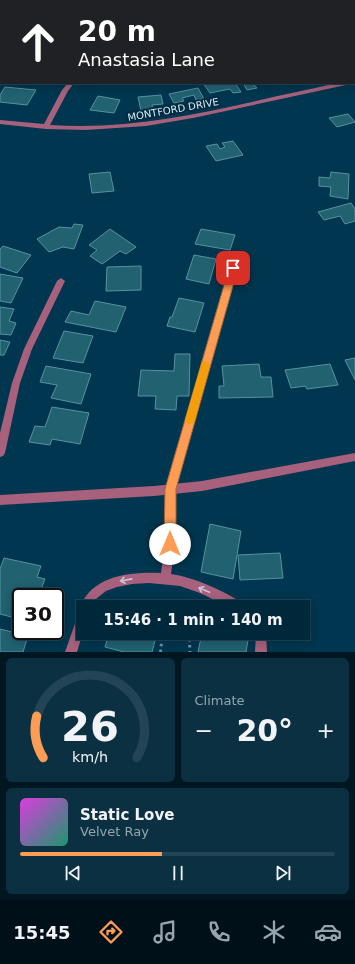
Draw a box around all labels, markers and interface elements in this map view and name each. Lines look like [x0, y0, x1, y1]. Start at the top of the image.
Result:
text: 20 m [78, 15, 156, 48]
icon: ahead [12, 16, 64, 68]
text: Anastasia Lane [78, 49, 215, 70]
street label: MONTFORD DRIVE [127, 96, 219, 123]
pin [216, 251, 250, 285]
icon: arrive [222, 257, 244, 279]
position arrow [149, 523, 191, 565]
one-way arrow [120, 576, 133, 584]
one-way arrow [199, 585, 211, 593]
speed limit sign: 30 [12, 588, 64, 640]
text: 15:46 · 1 min · 140 m [103, 611, 283, 629]
text: Climate [195, 693, 245, 708]
text: 26 [61, 702, 119, 751]
text: 20° [236, 713, 293, 748]
text: − [195, 718, 213, 743]
text: + [317, 718, 335, 743]
text: km/h [72, 749, 108, 765]
text: Static Love [80, 806, 174, 824]
text: Velvet Ray [80, 824, 149, 839]
icon: previous [62, 862, 84, 884]
icon: pause [167, 862, 189, 884]
icon: next [272, 862, 294, 884]
icon: directions [97, 918, 125, 946]
icon: music [151, 918, 179, 946]
icon: phone [205, 918, 233, 946]
icon: climate [260, 918, 288, 946]
icon: car [314, 918, 342, 946]
text: 15:45 [13, 922, 70, 943]

